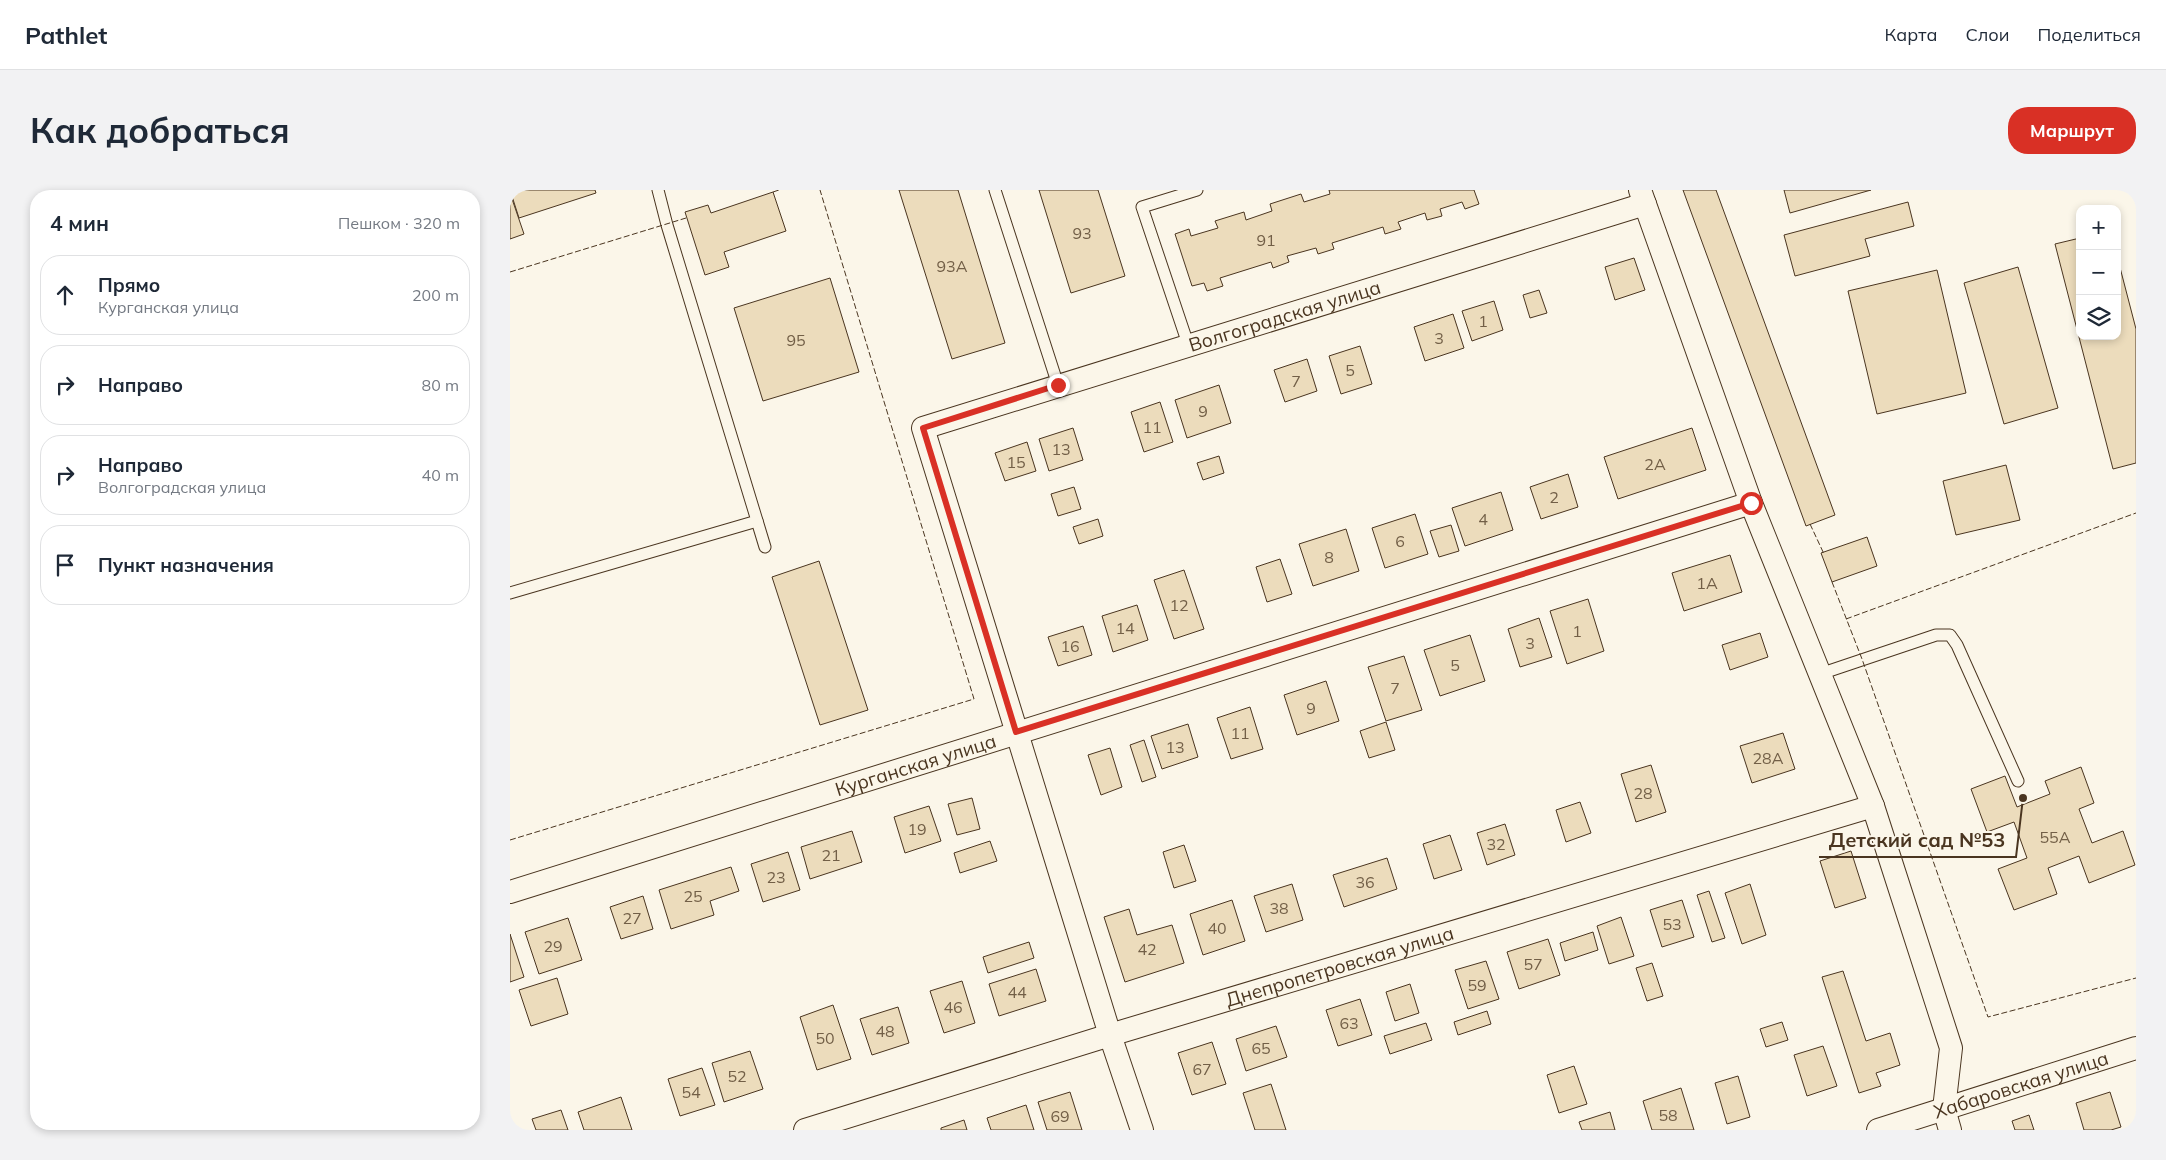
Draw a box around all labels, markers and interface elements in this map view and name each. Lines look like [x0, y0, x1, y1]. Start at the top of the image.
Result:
text: Pathlet [25, 20, 107, 50]
text: Карта [1885, 23, 1937, 46]
text: Слои [1965, 23, 2010, 46]
text: Поделиться [2038, 23, 2141, 46]
button: Маршрут [2008, 107, 2136, 154]
text: Как добраться [30, 108, 290, 152]
map controls [2076, 205, 2121, 340]
button: + [2076, 205, 2121, 250]
text: 4 мин [50, 210, 109, 236]
text: Пешком · 320 m [338, 213, 460, 233]
house number: 93 [1072, 223, 1092, 243]
house number: 91 [1256, 230, 1276, 250]
button: − [2076, 250, 2121, 295]
house number: 93А [937, 256, 968, 276]
text: Прямо [98, 273, 160, 297]
street label: Волгоградская улица [1186, 275, 1384, 357]
icon: ahead [51, 281, 79, 309]
text: 200 m [412, 285, 459, 305]
button: layers [2076, 295, 2121, 340]
text: Курганская улица [98, 297, 239, 317]
house number: 1 [1478, 311, 1488, 331]
house number: 3 [1434, 328, 1444, 348]
house number: 95 [786, 330, 806, 350]
house number: 5 [1345, 360, 1355, 380]
icon: right [51, 371, 79, 399]
house number: 7 [1291, 371, 1301, 391]
text: Направо [98, 373, 183, 397]
route end [1047, 374, 1070, 397]
text: 80 m [422, 375, 459, 395]
house number: 9 [1198, 401, 1208, 421]
house number: 11 [1142, 417, 1162, 437]
house number: 13 [1051, 439, 1071, 459]
house number: 15 [1006, 452, 1026, 472]
text: Направо [98, 453, 183, 477]
house number: 2А [1644, 454, 1666, 474]
icon: right [51, 461, 79, 489]
text: 40 m [422, 465, 459, 485]
text: Волгоградская улица [98, 477, 266, 497]
house number: 2 [1549, 487, 1559, 507]
route start [1740, 492, 1763, 515]
house number: 4 [1478, 509, 1488, 529]
house number: 6 [1395, 531, 1405, 551]
house number: 8 [1324, 547, 1334, 567]
icon: arrive [51, 551, 79, 579]
text: Пункт назначения [98, 553, 274, 577]
house number: 1А [1696, 573, 1718, 593]
house number: 12 [1169, 595, 1189, 615]
house number: 14 [1115, 618, 1135, 638]
house number: 1 [1572, 621, 1582, 641]
house number: 3 [1525, 633, 1535, 653]
house number: 16 [1060, 636, 1080, 656]
house number: 5 [1450, 655, 1460, 675]
house number: 7 [1390, 678, 1400, 698]
house number: 9 [1306, 698, 1316, 718]
house number: 11 [1230, 723, 1250, 743]
street label: Курганская улица [832, 728, 999, 801]
house number: 13 [1165, 737, 1185, 757]
house number: 28А [1753, 748, 1784, 768]
house number: 28 [1633, 783, 1653, 803]
house number: 19 [907, 819, 927, 839]
callout: Детский сад №53 [1819, 822, 2016, 857]
text: Детский сад №53 [1829, 827, 2005, 852]
house number: 55А [2040, 827, 2071, 847]
house number: 32 [1486, 834, 1506, 854]
house number: 21 [821, 845, 841, 865]
house number: 23 [766, 867, 786, 887]
house number: 36 [1355, 872, 1375, 892]
house number: 25 [683, 886, 703, 906]
house number: 38 [1269, 898, 1289, 918]
house number: 27 [622, 908, 642, 928]
house number: 53 [1662, 914, 1682, 934]
house number: 40 [1207, 918, 1227, 938]
street label: Днепропетровская улица [1222, 921, 1456, 1012]
house number: 29 [543, 936, 563, 956]
house number: 42 [1137, 939, 1157, 959]
house number: 57 [1523, 954, 1543, 974]
house number: 59 [1467, 975, 1487, 995]
house number: 44 [1007, 982, 1027, 1002]
house number: 46 [943, 997, 963, 1017]
house number: 63 [1339, 1013, 1359, 1033]
house number: 48 [875, 1021, 895, 1041]
house number: 50 [815, 1028, 835, 1048]
house number: 65 [1251, 1038, 1271, 1058]
street label: Хабаровская улица [1931, 1046, 2111, 1124]
house number: 67 [1192, 1059, 1212, 1079]
house number: 52 [727, 1066, 747, 1086]
house number: 54 [681, 1082, 701, 1102]
house number: 58 [1658, 1105, 1678, 1125]
house number: 69 [1050, 1106, 1070, 1126]

